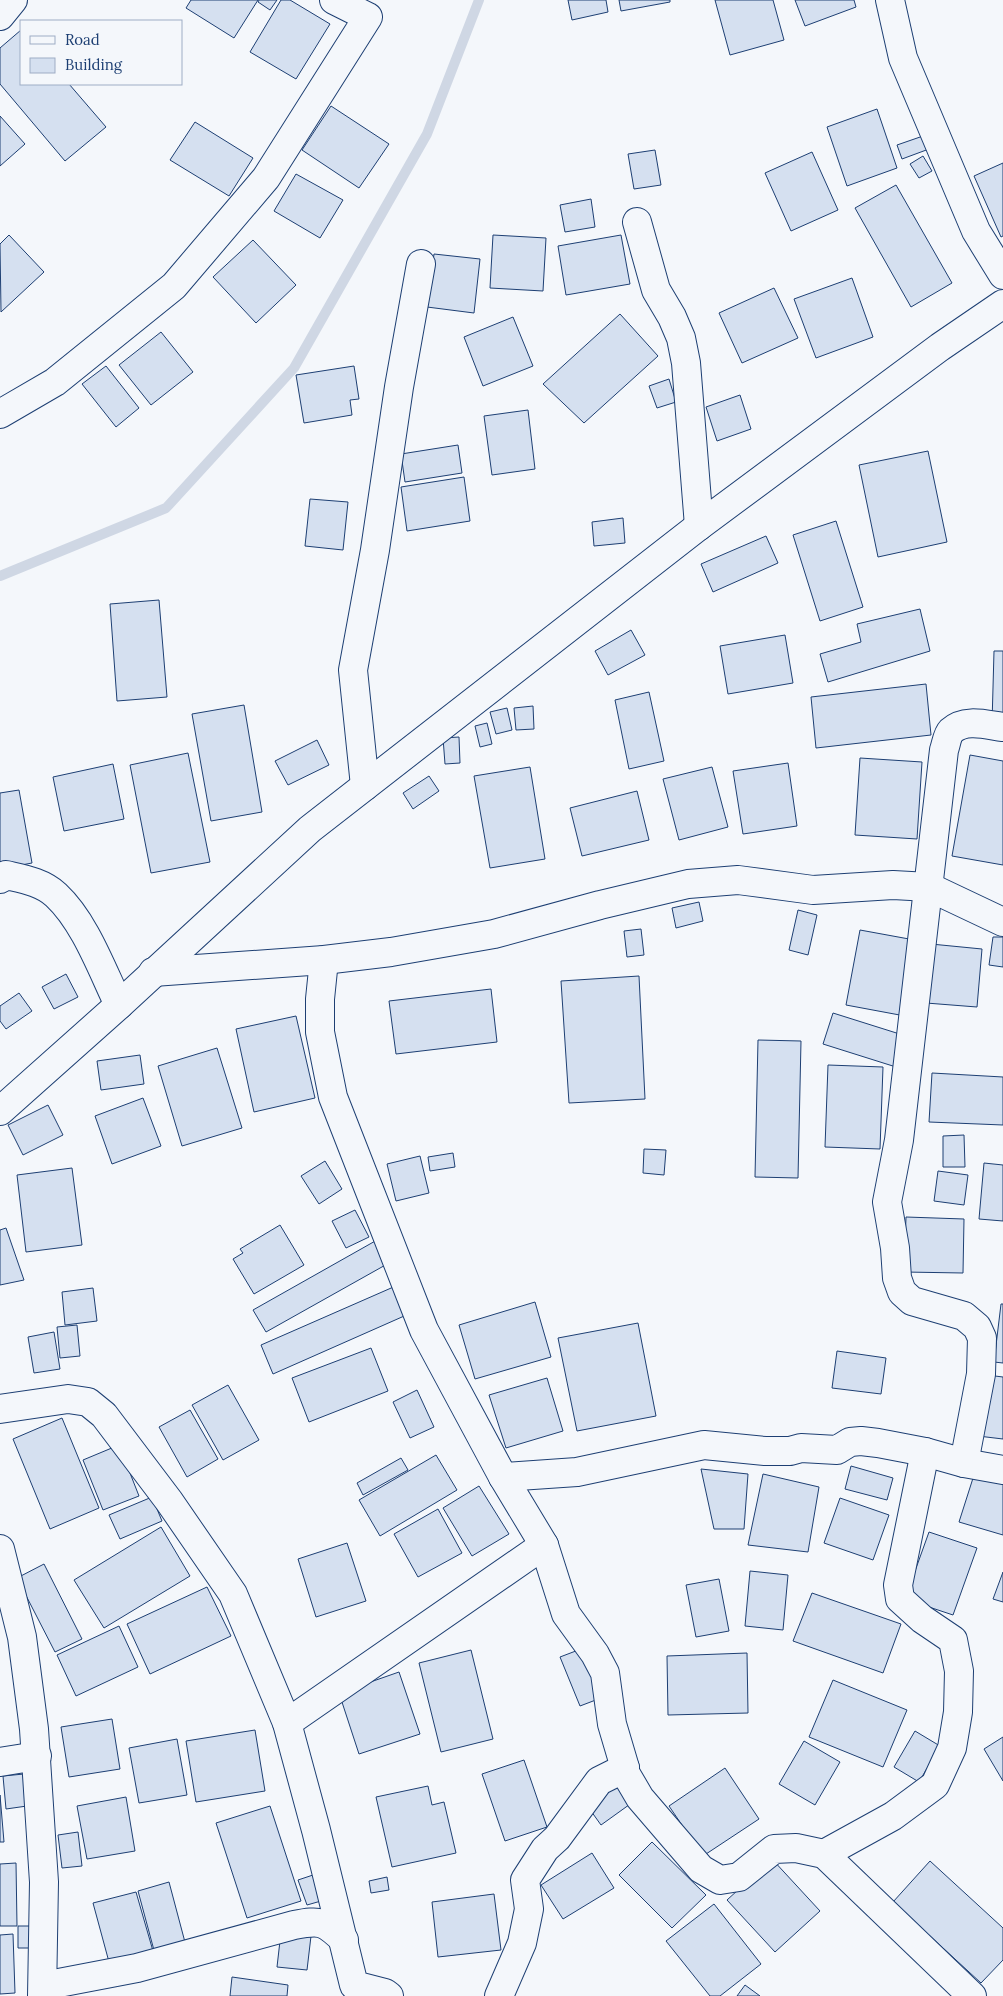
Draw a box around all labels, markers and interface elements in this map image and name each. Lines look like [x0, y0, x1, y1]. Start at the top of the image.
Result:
legend [20, 20, 182, 85]
text: Road [65, 30, 100, 49]
text: Building [65, 55, 123, 74]

